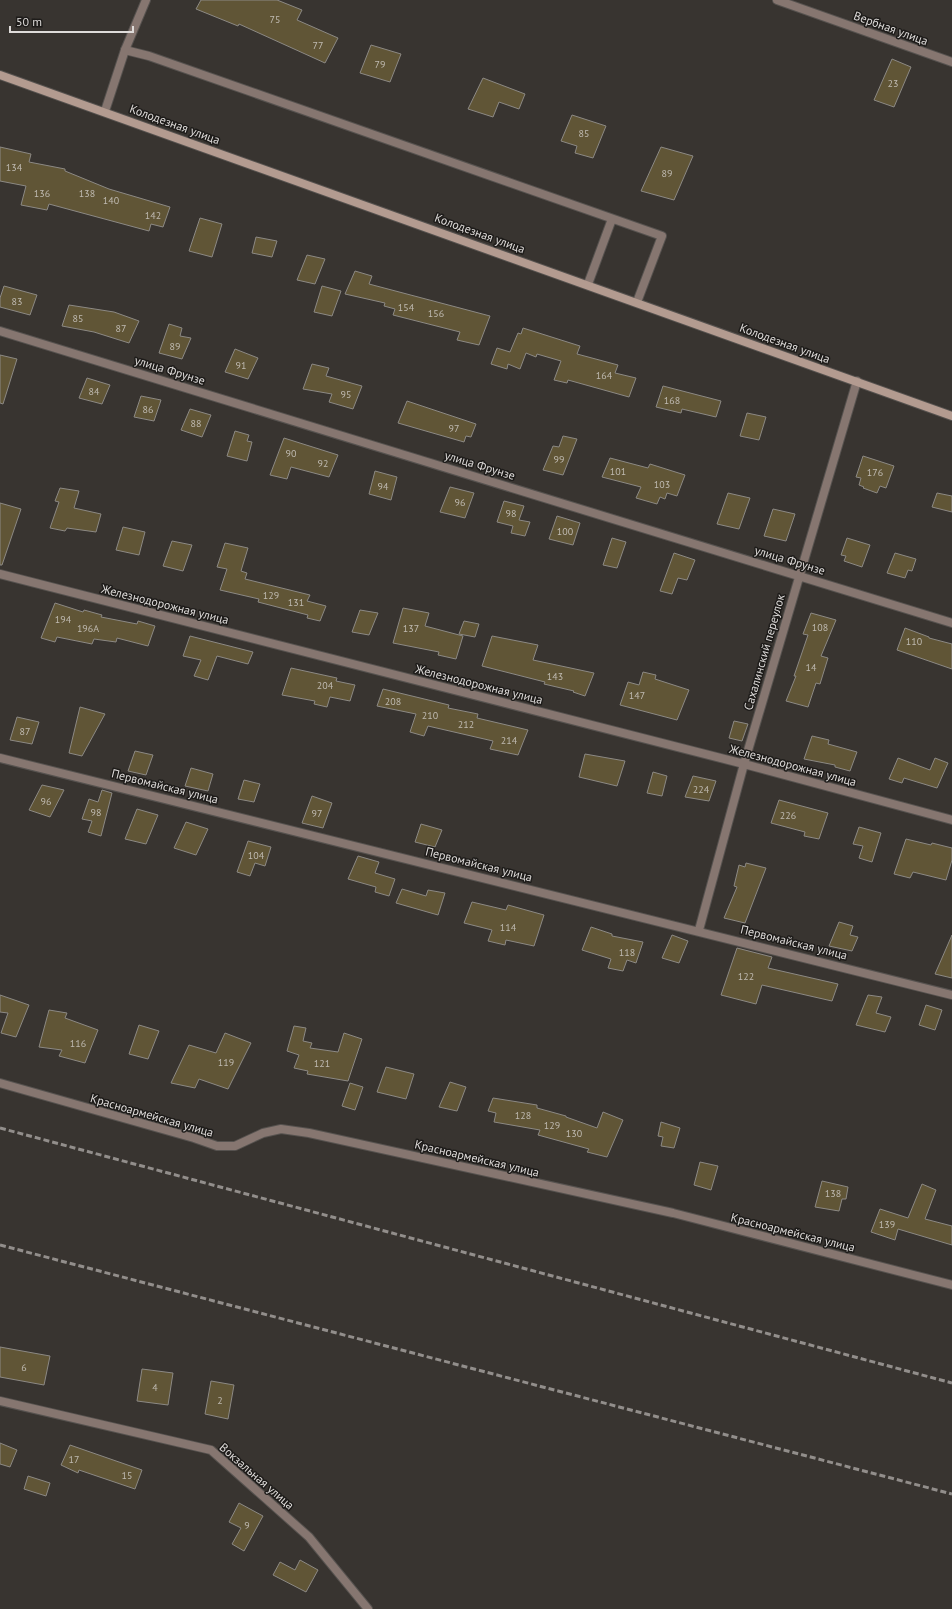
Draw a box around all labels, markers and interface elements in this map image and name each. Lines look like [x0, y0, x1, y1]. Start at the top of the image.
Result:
scale bar [10, 8, 133, 34]
street label: Вербная улица [852, 8, 930, 48]
house number: 75 [270, 13, 280, 26]
text: 50 m [16, 14, 42, 29]
house number: 77 [313, 39, 323, 52]
house number: 79 [375, 58, 385, 71]
house number: 23 [888, 77, 898, 90]
street label: Колодезная улица [128, 101, 222, 147]
house number: 85 [579, 127, 589, 140]
house number: 134 [6, 161, 23, 174]
house number: 89 [662, 167, 672, 180]
house number: 136 [34, 187, 50, 200]
house number: 138 [79, 187, 95, 200]
house number: 140 [103, 194, 120, 207]
house number: 142 [145, 209, 161, 222]
street label: Колодезная улица [433, 210, 527, 256]
house number: 83 [12, 295, 22, 308]
house number: 154 [398, 301, 415, 314]
house number: 156 [428, 307, 444, 320]
house number: 85 [73, 312, 83, 325]
street label: Колодезная улица [738, 320, 832, 366]
house number: 87 [116, 322, 126, 335]
house number: 89 [170, 340, 180, 353]
street label: улица Фрунзе [133, 352, 207, 388]
house number: 91 [236, 359, 246, 372]
house number: 164 [596, 369, 613, 382]
house number: 84 [89, 385, 100, 398]
house number: 95 [341, 388, 351, 401]
house number: 168 [664, 394, 680, 407]
house number: 86 [143, 403, 153, 416]
house number: 88 [191, 417, 201, 430]
house number: 97 [449, 422, 459, 435]
house number: 90 [286, 447, 297, 460]
street label: улица Фрунзе [443, 447, 517, 483]
house number: 99 [554, 453, 564, 466]
house number: 92 [318, 457, 328, 470]
house number: 101 [610, 465, 626, 478]
house number: 176 [867, 466, 883, 479]
house number: 103 [654, 478, 670, 491]
house number: 94 [378, 480, 389, 493]
house number: 96 [455, 496, 465, 509]
house number: 98 [506, 507, 516, 520]
house number: 100 [557, 525, 574, 538]
street label: улица Фрунзе [753, 542, 827, 578]
street label: Железнодорожная улица [99, 581, 230, 627]
house number: 129 [263, 589, 279, 602]
street label: Сахалинский переулок [740, 592, 788, 712]
house number: 131 [288, 596, 304, 609]
house number: 194 [55, 613, 72, 626]
house number: 108 [812, 621, 828, 634]
house number: 196А [77, 622, 99, 635]
house number: 137 [403, 622, 419, 635]
house number: 110 [906, 635, 923, 648]
street label: Железнодорожная улица [413, 661, 544, 707]
house number: 14 [806, 661, 817, 674]
house number: 143 [547, 670, 563, 683]
house number: 204 [317, 679, 334, 692]
house number: 147 [629, 689, 645, 702]
house number: 208 [385, 695, 401, 708]
house number: 210 [422, 709, 439, 722]
house number: 212 [458, 718, 474, 731]
house number: 87 [20, 725, 30, 738]
house number: 214 [501, 734, 518, 747]
street label: Железнодорожная улица [727, 741, 858, 789]
street label: Первомайская улица [110, 765, 220, 807]
house number: 224 [693, 783, 710, 796]
house number: 96 [41, 795, 51, 808]
house number: 98 [91, 806, 101, 819]
house number: 97 [312, 807, 322, 820]
house number: 226 [780, 809, 796, 822]
street label: Первомайская улица [424, 843, 534, 885]
house number: 104 [248, 849, 265, 862]
house number: 114 [500, 921, 517, 934]
street label: Первомайская улица [739, 921, 849, 963]
house number: 118 [619, 946, 635, 959]
house number: 122 [738, 970, 754, 983]
house number: 116 [70, 1037, 86, 1050]
house number: 119 [218, 1056, 234, 1069]
house number: 121 [314, 1057, 330, 1070]
street label: Красноармейская улица [89, 1090, 215, 1140]
house number: 128 [515, 1109, 531, 1122]
house number: 129 [544, 1119, 560, 1132]
house number: 130 [566, 1127, 583, 1140]
street label: Красноармейская улица [413, 1136, 541, 1180]
house number: 138 [825, 1187, 841, 1200]
street label: Красноармейская улица [729, 1209, 857, 1255]
house number: 139 [879, 1218, 895, 1231]
house number: 6 [21, 1361, 27, 1374]
house number: 4 [152, 1381, 158, 1394]
house number: 2 [217, 1394, 223, 1407]
street label: Вокзальная улица [217, 1440, 297, 1512]
house number: 17 [69, 1453, 79, 1466]
house number: 15 [122, 1469, 132, 1482]
house number: 9 [244, 1519, 250, 1532]

